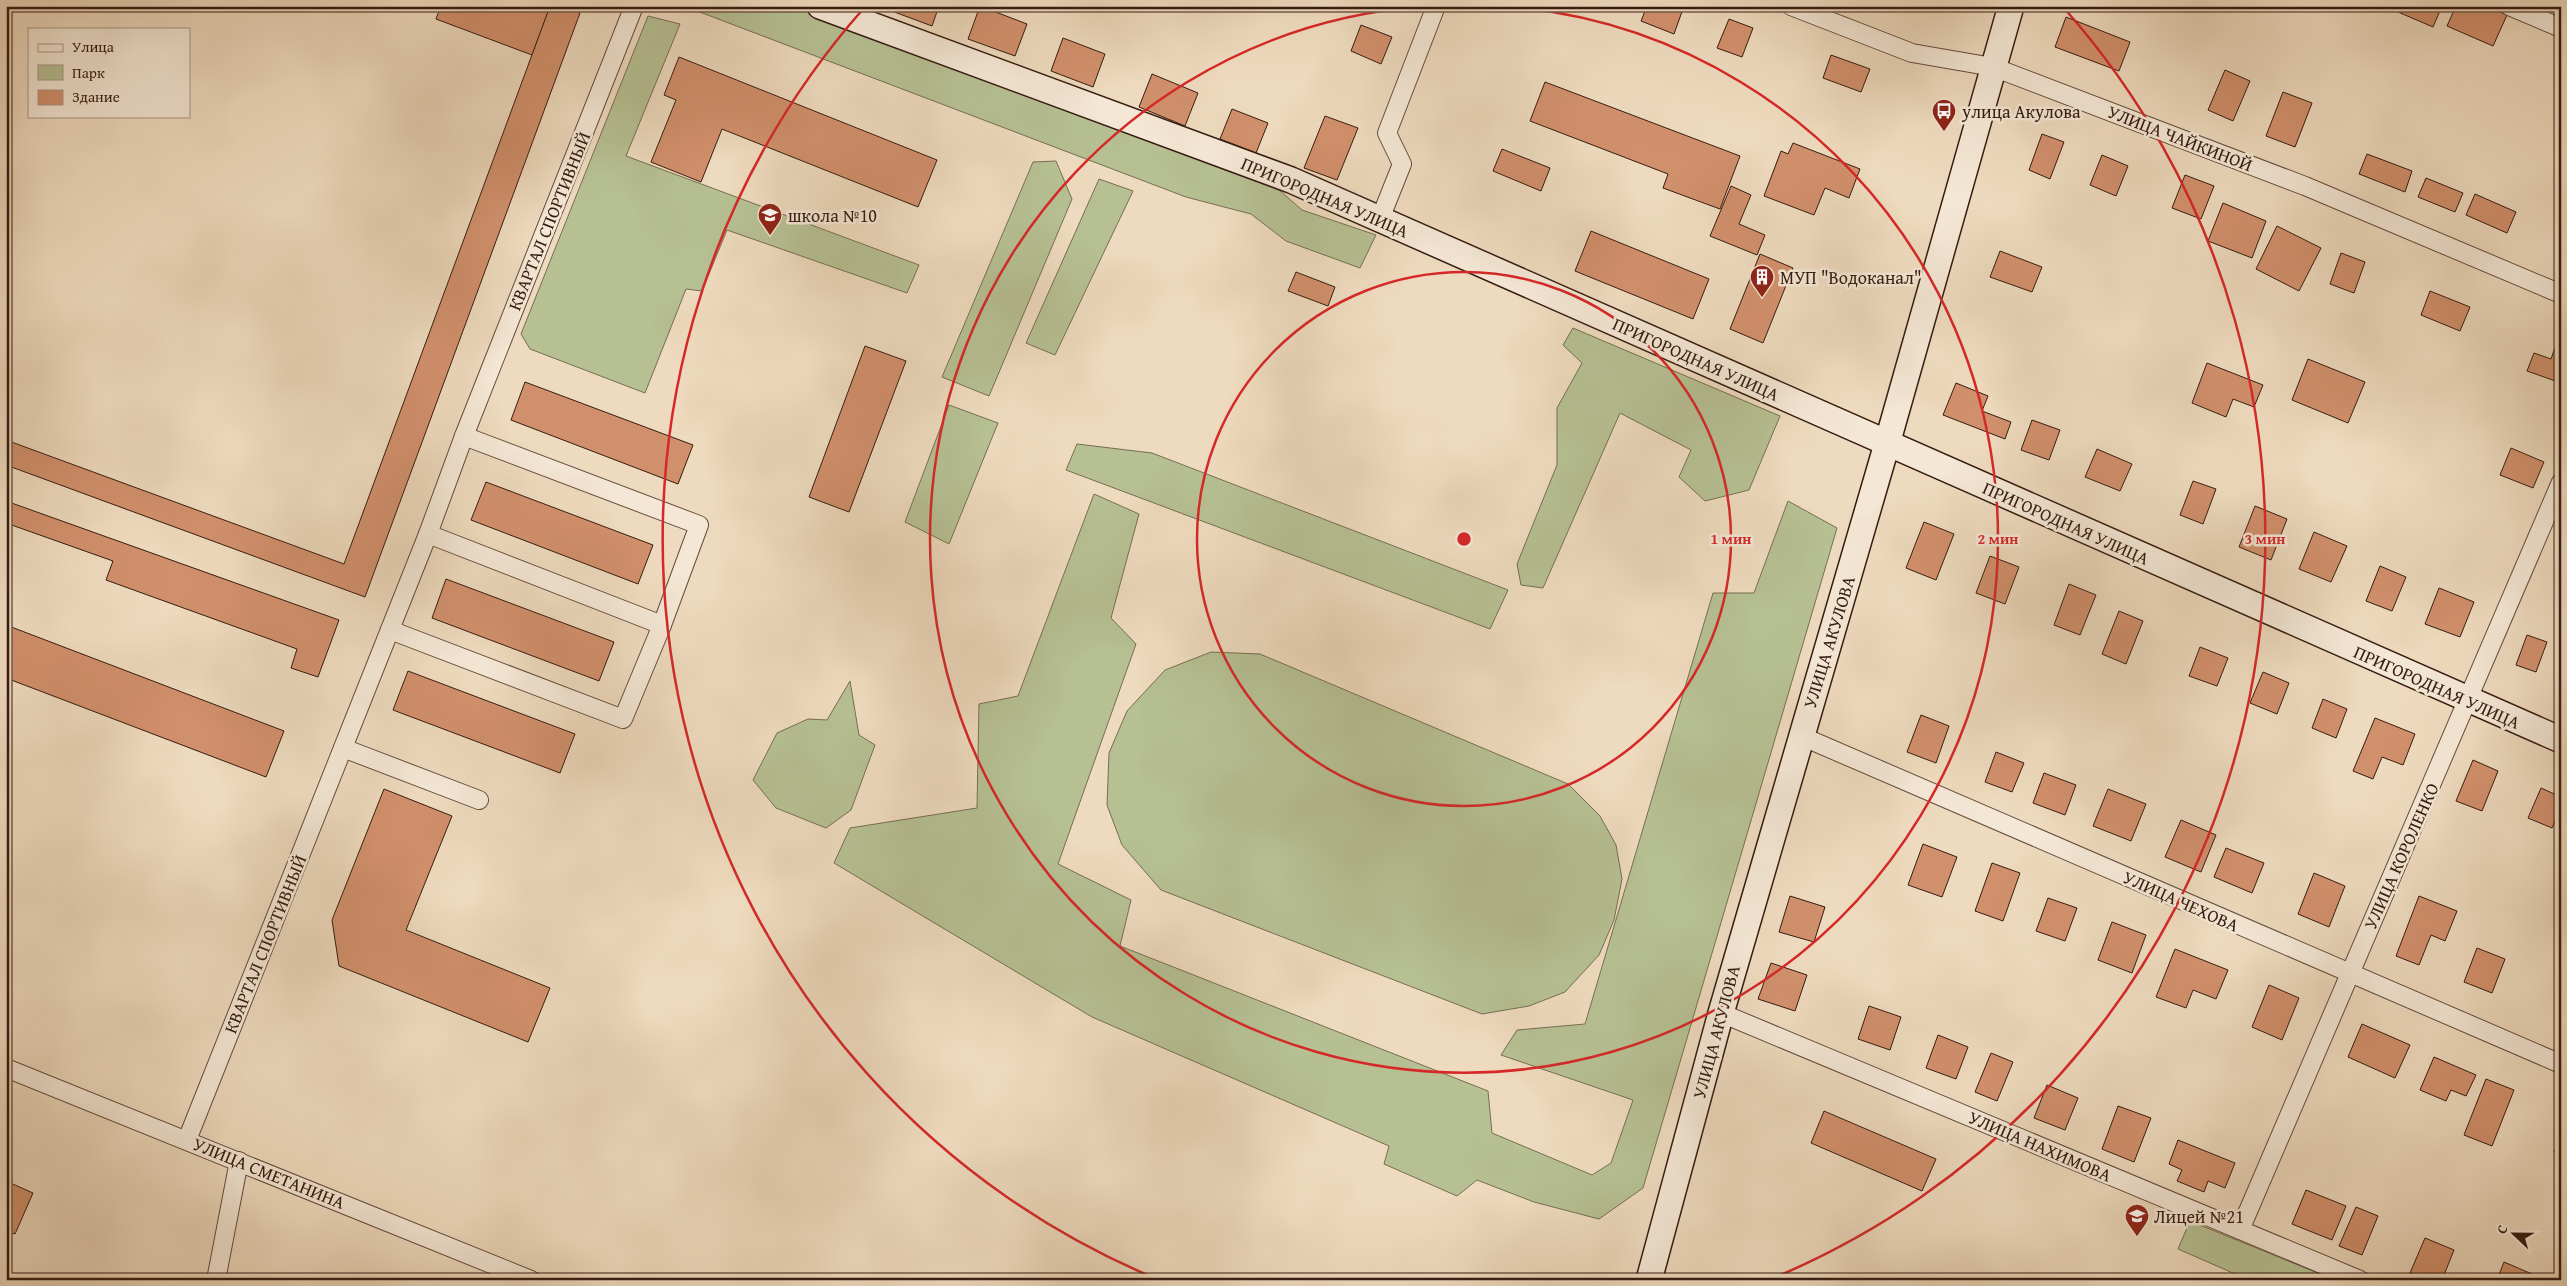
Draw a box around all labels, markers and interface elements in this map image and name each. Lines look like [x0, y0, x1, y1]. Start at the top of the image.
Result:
legend [28, 28, 190, 118]
text: Улица [72, 36, 115, 57]
text: Парк [72, 62, 105, 83]
text: Здание [72, 86, 120, 107]
bus stop icon: улица Акулова [1931, 98, 1957, 132]
place label: улица Акулова [1961, 98, 2081, 125]
street label: УЛИЦА ЧАЙКИНОЙ [2104, 98, 2256, 178]
street label: КВАРТАЛ СПОРТИВНЫЙ [501, 128, 597, 314]
street label: ПРИГОРОДНАЯ УЛИЦА [1237, 149, 1413, 245]
school or university icon: школа №10 [757, 202, 783, 236]
place label: школа №10 [788, 202, 877, 229]
building icon: МУП "Водоканал" [1749, 264, 1775, 298]
place label: МУП "Водоканал" [1780, 264, 1922, 291]
street label: ПРИГОРОДНАЯ УЛИЦА [1608, 310, 1784, 408]
street label: ПРИГОРОДНАЯ УЛИЦА [1978, 474, 2154, 572]
text: 1 мин [1711, 528, 1752, 549]
text: 2 мин [1978, 528, 2019, 549]
text: 3 мин [2245, 528, 2286, 549]
centre of rings [1455, 530, 1473, 548]
street label: УЛИЦА АКУЛОВА [1796, 572, 1862, 712]
street label: ПРИГОРОДНАЯ УЛИЦА [2349, 638, 2525, 736]
street label: УЛИЦА КОРОЛЕНКО [2357, 778, 2446, 934]
street label: КВАРТАЛ СПОРТИВНЫЙ [217, 851, 313, 1037]
street label: УЛИЦА ЧЕХОВА [2119, 863, 2243, 939]
street label: УЛИЦА АКУЛОВА [1685, 962, 1747, 1102]
street label: УЛИЦА НАХИМОВА [1964, 1104, 2116, 1188]
street label: УЛИЦА СМЕТАНИНА [189, 1130, 349, 1216]
school or university icon: Лицей №21 [2124, 1203, 2150, 1237]
place label: Лицей №21 [2154, 1203, 2244, 1230]
north arrow [2490, 1208, 2540, 1258]
text: С [2491, 1222, 2513, 1237]

